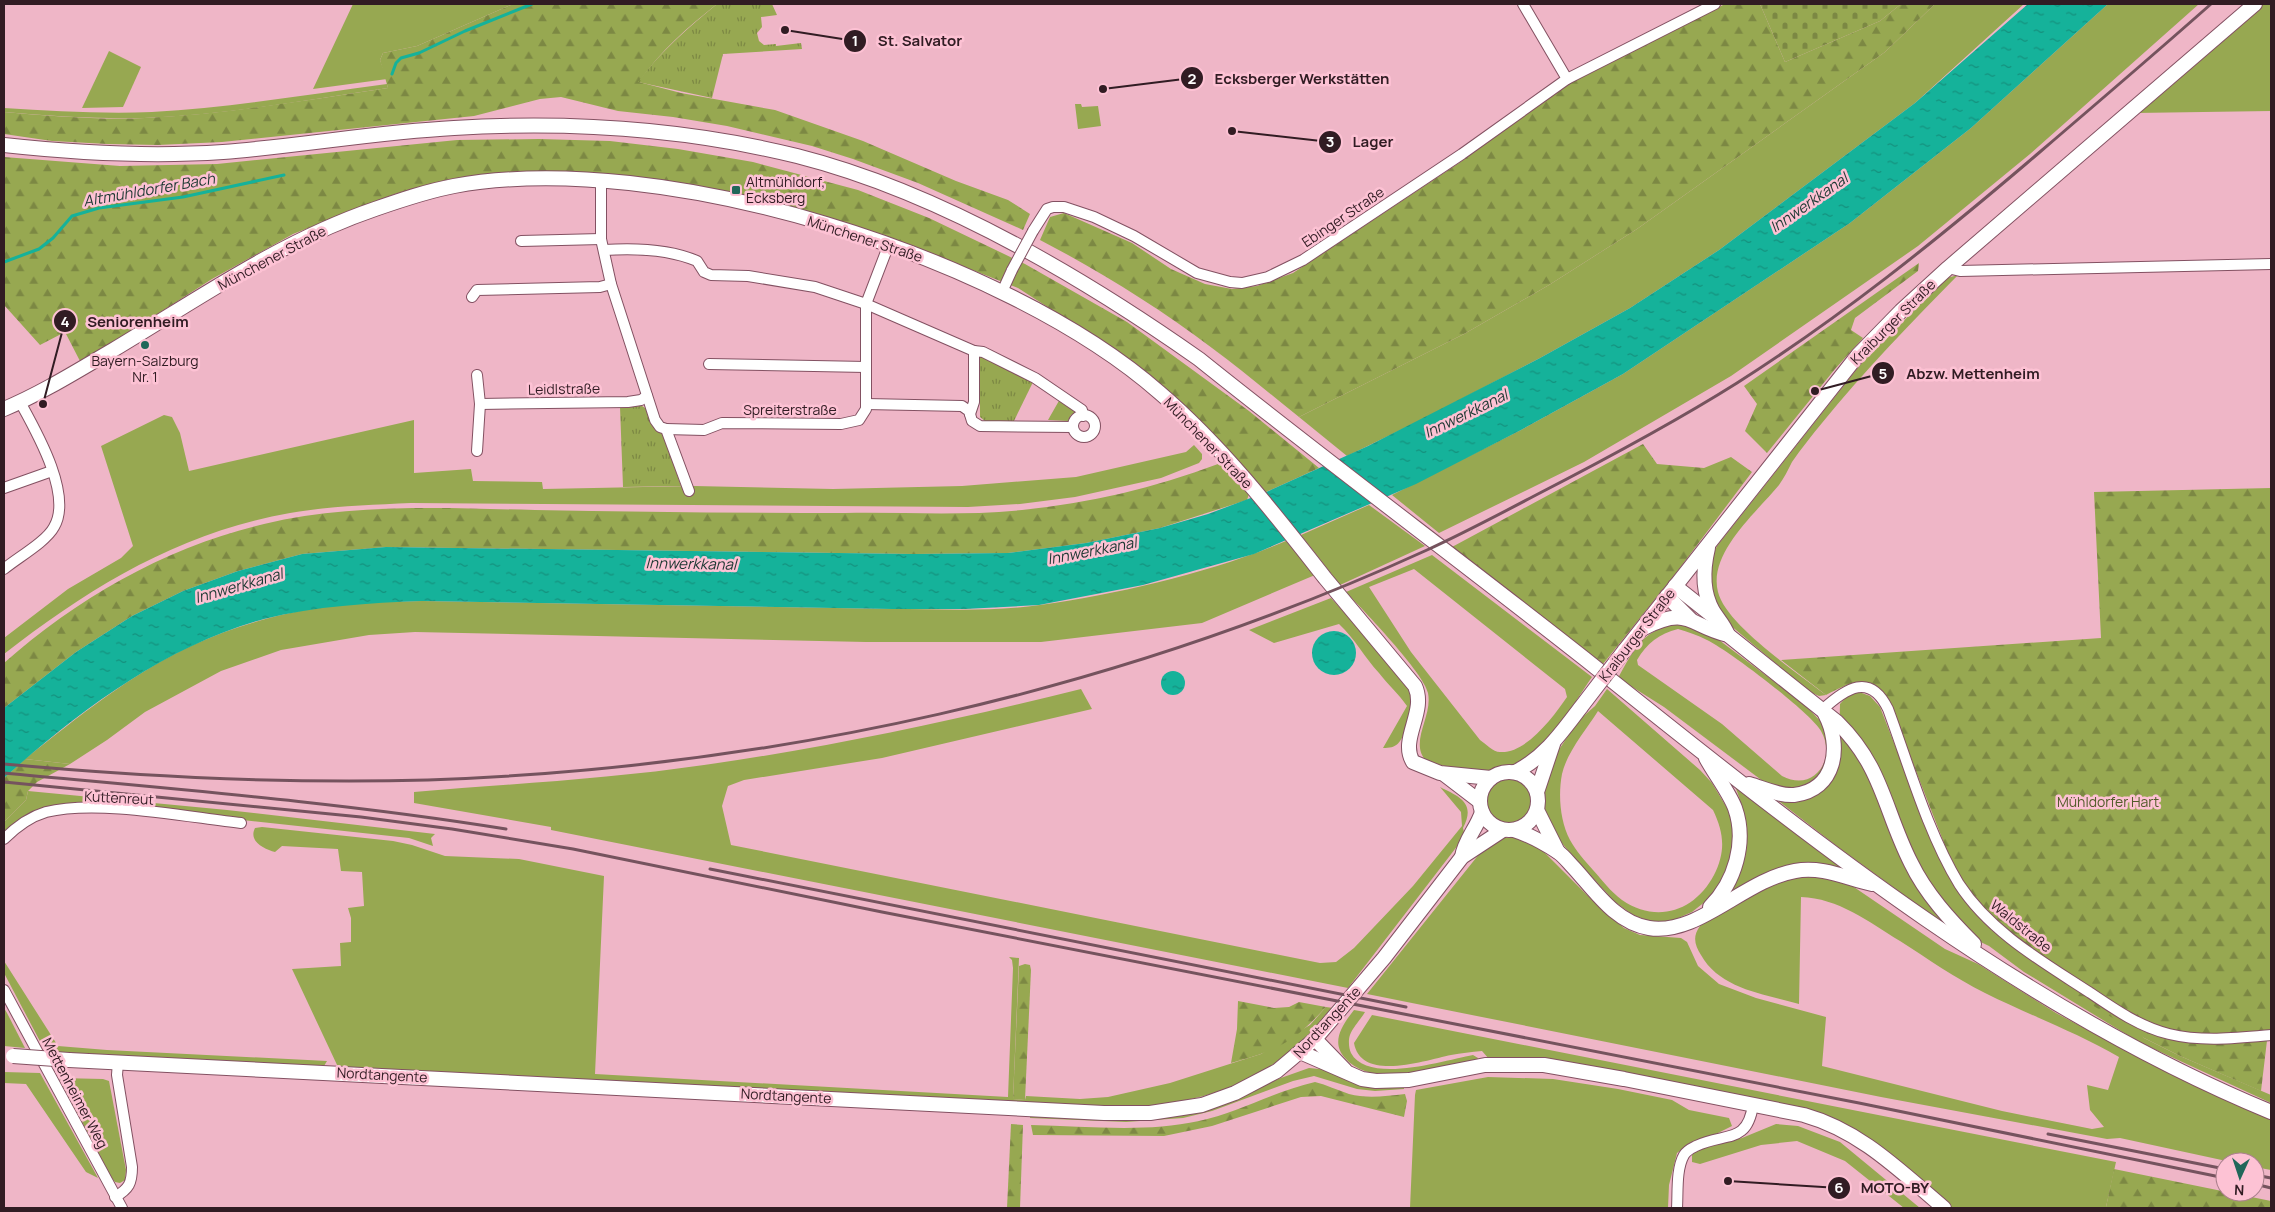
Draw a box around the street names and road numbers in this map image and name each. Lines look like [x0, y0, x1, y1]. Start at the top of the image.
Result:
street label: Ebinger Straße [1298, 182, 1388, 251]
street label: Münchener Straße [805, 211, 925, 266]
street label: Münchener Straße [214, 221, 329, 294]
street label: Kraiburger Straße [1846, 275, 1939, 368]
street label: Leidlstraße [528, 378, 600, 399]
street label: Münchener Straße [1160, 393, 1257, 492]
street label: Spreiterstraße [743, 400, 837, 419]
street label: Kraiburger Straße [1594, 584, 1679, 685]
street label: Kuttenreut [84, 786, 155, 809]
street label: Waldstraße [1987, 895, 2056, 956]
street label: Nordtangente [1289, 982, 1365, 1061]
street label: Mettenheimer Weg [38, 1034, 113, 1152]
street label: Nordtangente [336, 1063, 428, 1086]
street label: Nordtangente [740, 1084, 832, 1107]

